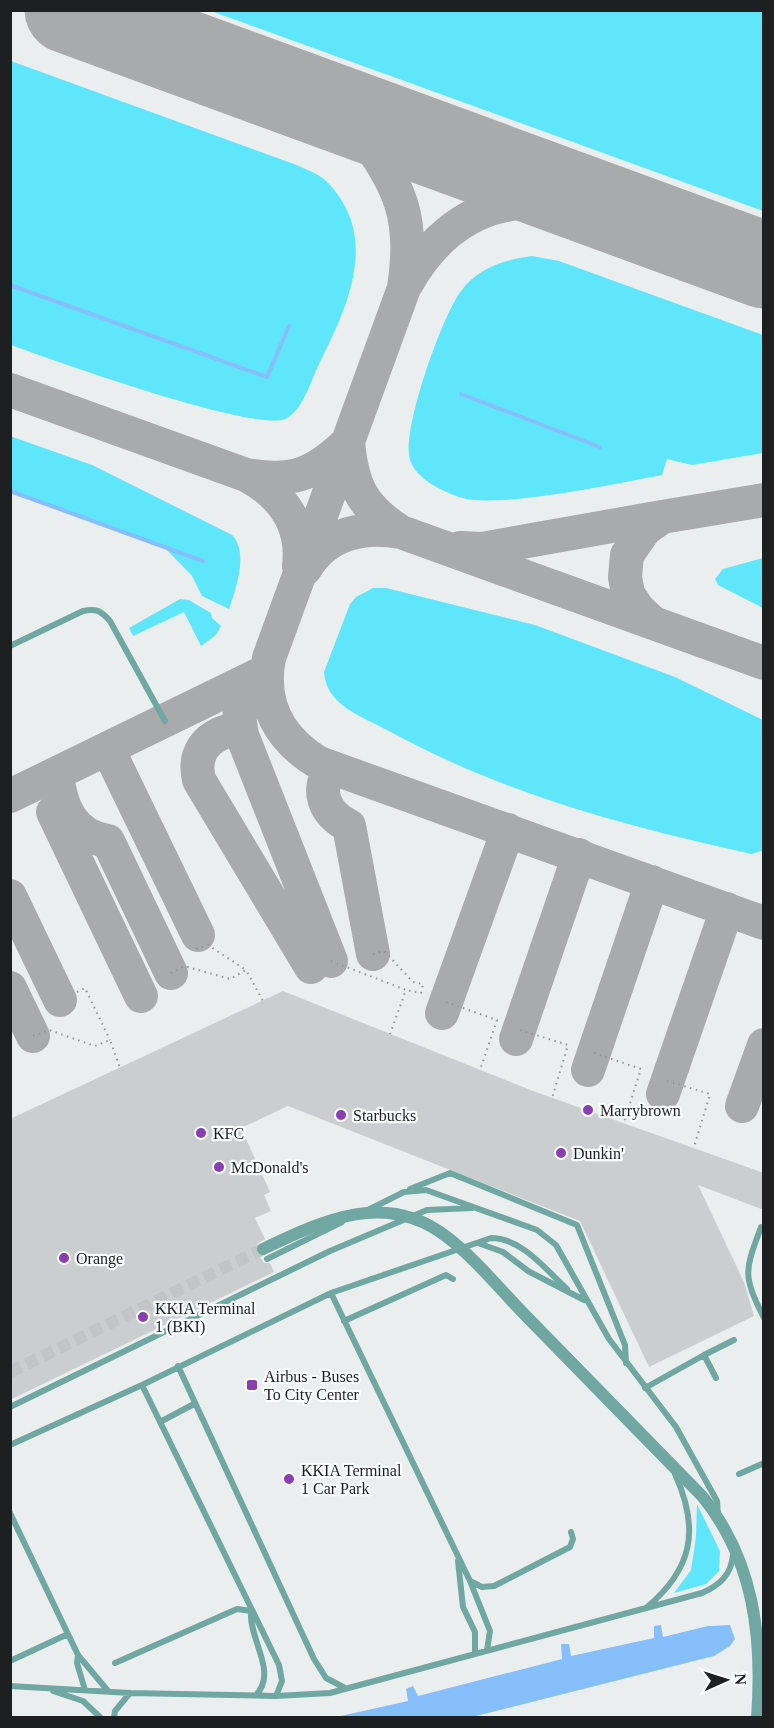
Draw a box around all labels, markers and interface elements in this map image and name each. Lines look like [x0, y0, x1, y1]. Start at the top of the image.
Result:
place label: Marrybrown [600, 1102, 681, 1120]
marker: Marrybrown [581, 1103, 595, 1117]
place label: Starbucks [353, 1107, 416, 1124]
marker: Starbucks [334, 1108, 348, 1122]
place label: KFC [213, 1125, 244, 1142]
marker: KFC [194, 1126, 208, 1140]
place label: Dunkin' [573, 1145, 624, 1162]
marker: Dunkin' [554, 1146, 568, 1160]
place label: McDonald's [231, 1159, 309, 1176]
marker: McDonald's [212, 1160, 226, 1174]
place label: Orange [76, 1250, 123, 1268]
marker: Orange [57, 1251, 71, 1265]
place label: KKIA Terminal 1 (BKI) [155, 1300, 256, 1336]
marker: KKIA Terminal 1 (BKI) [136, 1310, 150, 1324]
place label: Airbus - Buses To City Center [264, 1368, 360, 1404]
marker: Airbus - Buses To City Center [245, 1378, 259, 1392]
place label: KKIA Terminal 1 Car Park [301, 1462, 402, 1497]
marker: KKIA Terminal 1 Car Park [282, 1472, 296, 1486]
north arrow [696, 1650, 756, 1710]
text: N [732, 1673, 749, 1686]

